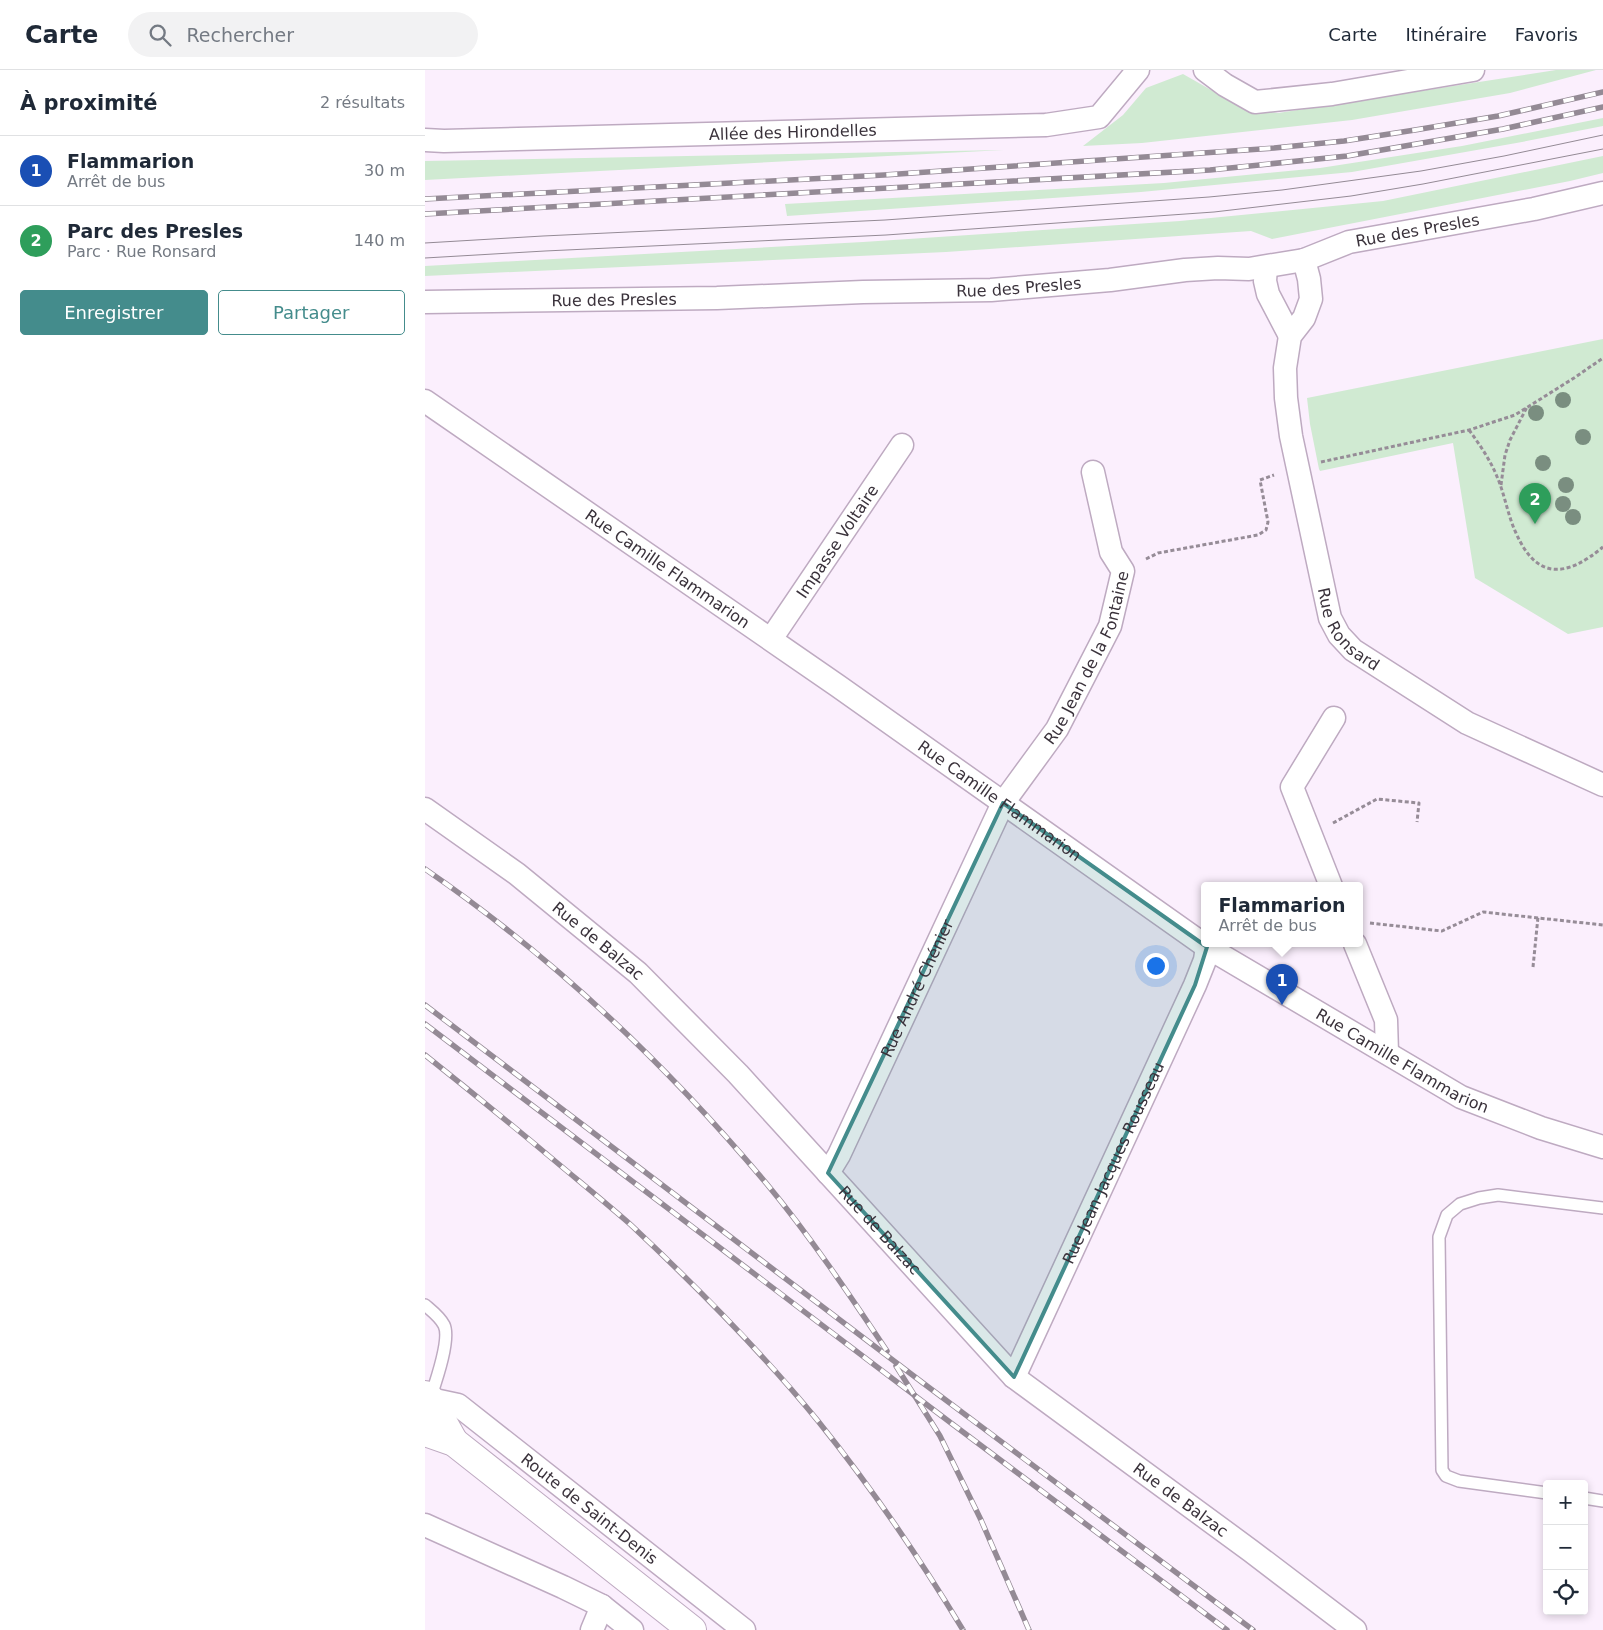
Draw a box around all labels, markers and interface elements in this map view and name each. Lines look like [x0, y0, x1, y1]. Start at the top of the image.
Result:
search box [128, 12, 478, 57]
text: Carte [25, 21, 98, 49]
icon: search [146, 21, 174, 49]
text: Rechercher [186, 24, 294, 46]
text: Carte [1328, 24, 1377, 45]
text: Itinéraire [1405, 24, 1487, 45]
text: Favoris [1515, 24, 1578, 45]
text: À proximité [20, 91, 157, 115]
text: 2 résultats [320, 93, 405, 112]
street label: Allée des Hirondelles [709, 121, 877, 144]
text: Flammarion [67, 150, 194, 172]
text: 1 [30, 161, 42, 180]
text: 30 m [364, 161, 405, 180]
text: Arrêt de bus [67, 172, 165, 191]
street label: Rue des Presles [1354, 210, 1481, 251]
text: Parc des Presles [67, 220, 243, 242]
text: 2 [30, 231, 42, 250]
text: 140 m [354, 231, 405, 250]
text: Parc · Rue Ronsard [67, 242, 216, 261]
street label: Rue des Presles [956, 273, 1082, 301]
button: Enregistrer [20, 290, 208, 335]
button: Partager [218, 290, 405, 335]
street label: Rue des Presles [551, 290, 677, 310]
street label: Impasse Voltaire [793, 481, 882, 602]
pin: 2 [1519, 483, 1551, 524]
street label: Rue Camille Flammarion [582, 506, 753, 632]
street label: Rue Jean de la Fontaine [1040, 569, 1133, 748]
street label: Rue Ronsard [1314, 586, 1383, 674]
street label: Rue Camille Flammarion [914, 737, 1085, 865]
popup [1201, 882, 1363, 947]
text: Flammarion [1218, 894, 1346, 916]
street label: Rue de Balzac [549, 898, 648, 984]
street label: Rue André Chénier [877, 916, 958, 1061]
text: Arrêt de bus [1218, 916, 1317, 935]
your location [1143, 953, 1169, 979]
pin: 1 [1266, 964, 1298, 1005]
street label: Rue Camille Flammarion [1312, 1005, 1491, 1117]
street label: Rue Jean-Jacques Rousseau [1059, 1059, 1168, 1267]
street label: Rue de Balzac [835, 1182, 925, 1278]
street label: Route de Saint-Denis [517, 1449, 661, 1568]
street label: Rue de Balzac [1129, 1459, 1232, 1541]
map controls [1543, 1480, 1588, 1615]
button: + [1543, 1480, 1588, 1525]
button: − [1543, 1525, 1588, 1570]
button: locate [1543, 1570, 1588, 1615]

